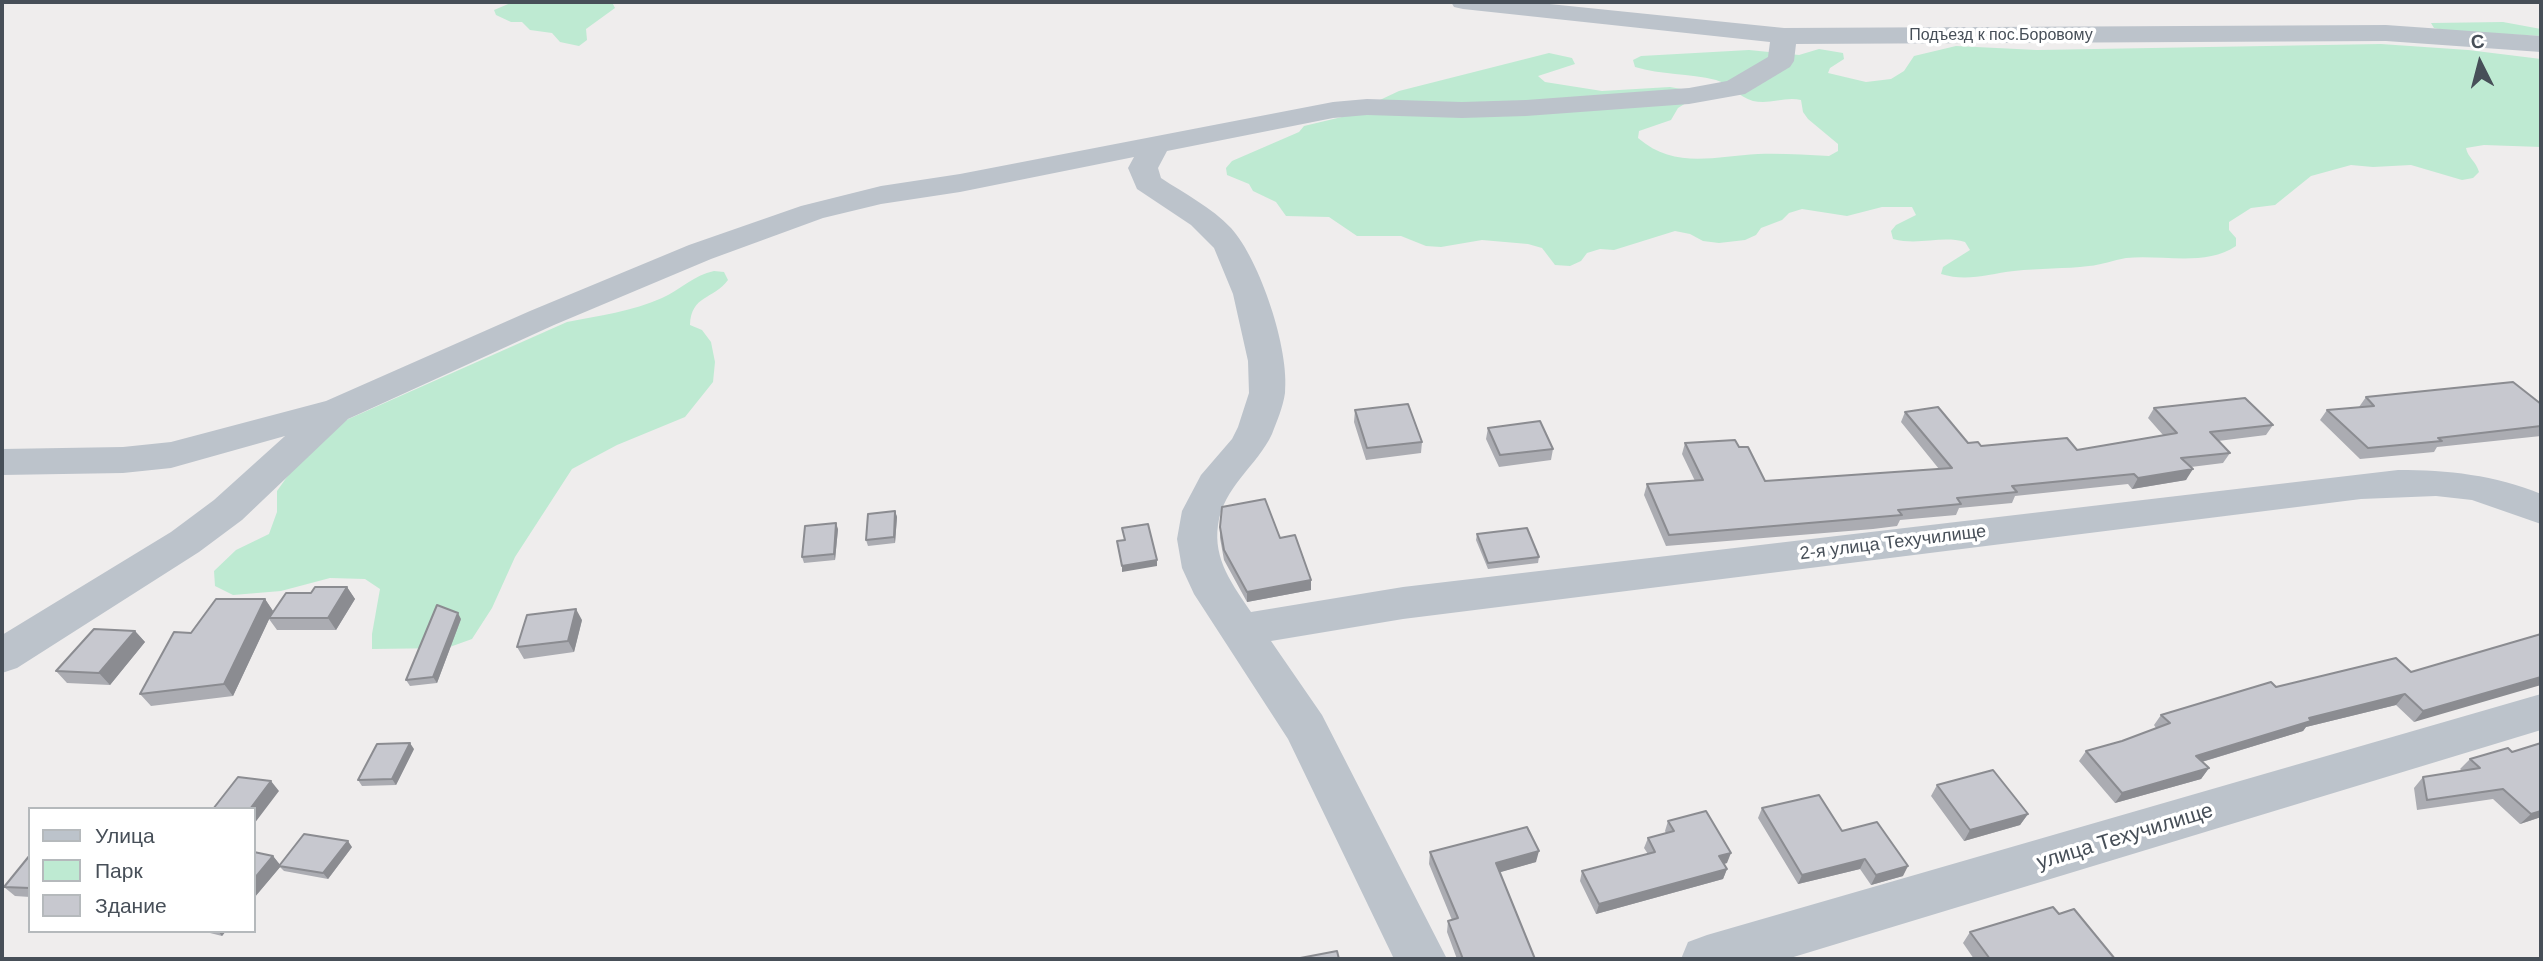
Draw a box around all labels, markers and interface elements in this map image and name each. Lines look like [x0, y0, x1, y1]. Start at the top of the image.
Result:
street label: Подъезд к пос.Боровому [1909, 26, 2093, 46]
north arrow [2445, 28, 2515, 98]
text: С [2470, 30, 2486, 53]
street label: 2-я улица Техучилище [1799, 521, 1987, 565]
street label: улица Техучилище [2034, 798, 2216, 876]
legend [28, 807, 256, 933]
text: Улица [95, 824, 155, 847]
text: Парк [95, 859, 143, 882]
text: Здание [95, 894, 167, 917]

